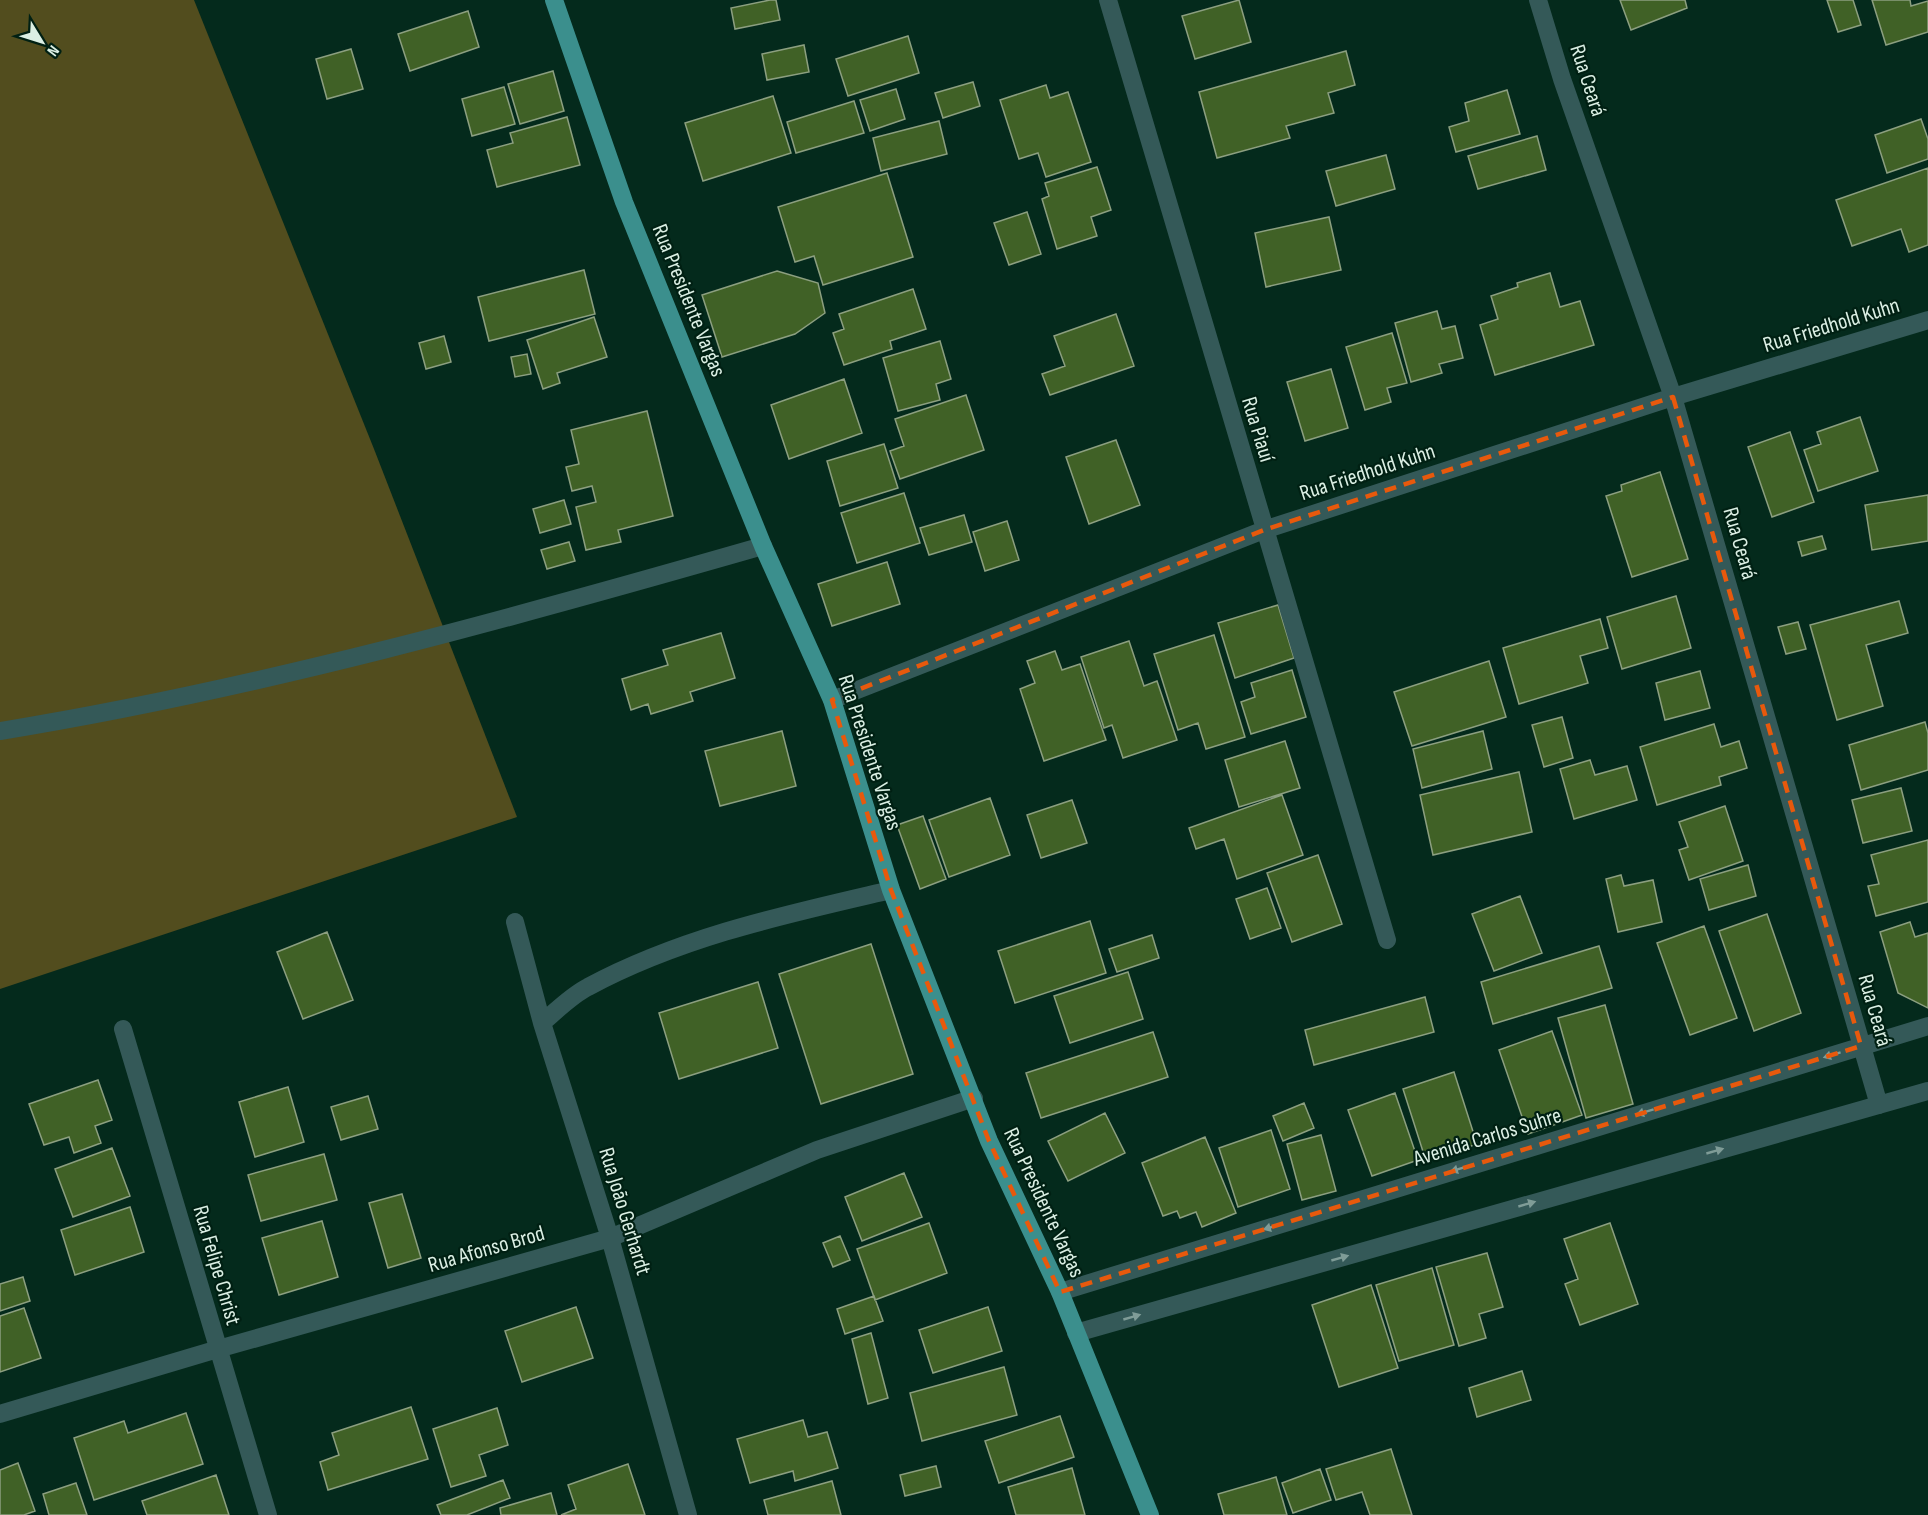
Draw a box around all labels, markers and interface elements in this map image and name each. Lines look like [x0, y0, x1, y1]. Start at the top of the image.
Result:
north arrow [12, 12, 72, 72]
text: N [43, 41, 63, 60]
street label: Rua Ceará [1563, 41, 1612, 120]
street label: Rua Presidente Vargas [646, 220, 732, 381]
street label: Rua Friedhold Kuhn [1760, 292, 1903, 359]
street label: Rua Piauí [1235, 394, 1280, 466]
street label: Rua Friedhold Kuhn [1296, 438, 1439, 507]
street label: Rua Ceará [1716, 504, 1763, 582]
street label: Rua Presidente Vargas [832, 671, 907, 834]
street label: Rua Ceará [1851, 971, 1898, 1049]
one-way arrow [1823, 1051, 1841, 1060]
street label: Avenida Carlos Suhre [1409, 1102, 1565, 1173]
one-way arrow [1636, 1108, 1654, 1117]
street label: Rua Presidente Vargas [997, 1123, 1090, 1282]
street label: Rua João Gerhardt [592, 1144, 657, 1279]
one-way arrow [1706, 1146, 1724, 1155]
one-way arrow [1450, 1165, 1468, 1175]
one-way arrow [1518, 1199, 1536, 1208]
street label: Rua Felipe Christ [187, 1202, 247, 1329]
street label: Rua Afonso Brod [425, 1220, 548, 1279]
one-way arrow [1263, 1223, 1281, 1232]
one-way arrow [1331, 1252, 1349, 1262]
one-way arrow [1123, 1311, 1141, 1321]

